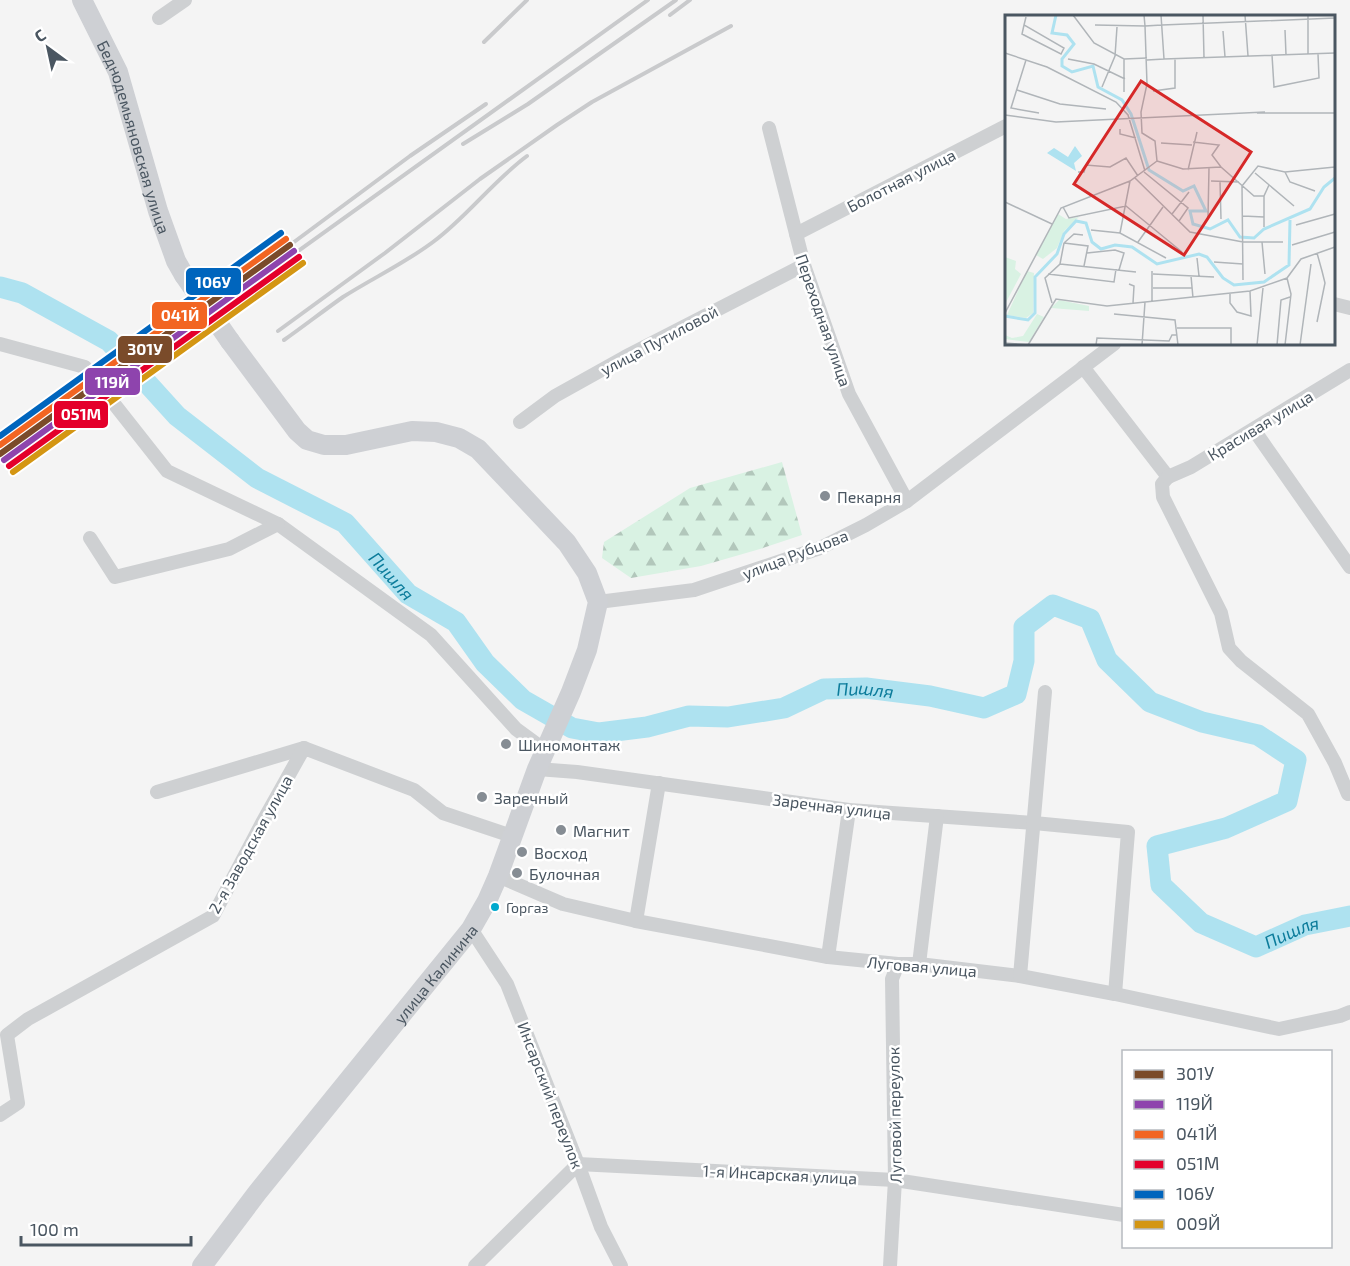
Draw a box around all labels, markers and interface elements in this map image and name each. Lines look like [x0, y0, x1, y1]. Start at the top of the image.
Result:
inset map [1005, 15, 1335, 345]
north arrow [18, 18, 78, 78]
text: С [30, 24, 49, 46]
street label: Беднодемьяновская улица [94, 37, 175, 236]
street label: Болотная улица [843, 144, 959, 216]
street label: Переходная улица [791, 251, 856, 389]
line badge: 106У [185, 267, 242, 296]
text: 106У [195, 272, 231, 291]
line badge: 041Й [151, 301, 208, 330]
street label: улица Путиловой [597, 301, 721, 380]
text: 041Й [161, 305, 199, 324]
line badge: 301У [117, 335, 173, 364]
text: 301У [127, 339, 163, 358]
line badge: 119Й [84, 367, 141, 396]
text: 119Й [95, 372, 129, 391]
street label: Красивая улица [1204, 386, 1317, 465]
line badge: 051М [53, 400, 109, 429]
text: 051М [61, 404, 101, 423]
place label: Пекарня [837, 487, 901, 506]
marker: Пекарня [818, 489, 832, 503]
street label: улица Рубцова [739, 525, 851, 584]
water label: Пишля [365, 547, 419, 605]
water label: Пишля [836, 676, 895, 702]
place label: Шиномонтаж [518, 735, 621, 754]
marker: Шиномонтаж [499, 737, 513, 751]
street label: 2-я Заводская улица [204, 771, 297, 917]
place label: Заречный [494, 788, 568, 807]
street label: Заречная улица [772, 789, 892, 824]
marker: Заречный [475, 790, 489, 804]
place label: Магнит [573, 821, 630, 840]
marker: Магнит [554, 823, 568, 837]
place label: Восход [534, 843, 588, 862]
marker: Восход [515, 845, 529, 859]
place label: Булочная [529, 864, 600, 884]
marker: Булочная [510, 866, 524, 880]
place label: Горгаз [506, 899, 548, 916]
marker: Горгаз [489, 901, 501, 913]
water label: Пишля [1261, 911, 1321, 953]
street label: улица Калинина [389, 920, 481, 1027]
street label: Луговая улица [866, 952, 978, 981]
street label: Инсарский переулок [513, 1019, 588, 1172]
street label: Луговой переулок [883, 1046, 906, 1184]
legend [1122, 1050, 1332, 1248]
text: 301У [1176, 1062, 1214, 1084]
text: 119Й [1176, 1092, 1213, 1114]
text: 041Й [1176, 1122, 1218, 1144]
text: 051М [1176, 1152, 1219, 1174]
street label: 1-я Инсарская улица [702, 1160, 858, 1189]
text: 106У [1176, 1182, 1214, 1204]
scale bar [21, 1209, 190, 1247]
text: 009Й [1176, 1212, 1220, 1234]
text: 100 m [30, 1218, 79, 1240]

